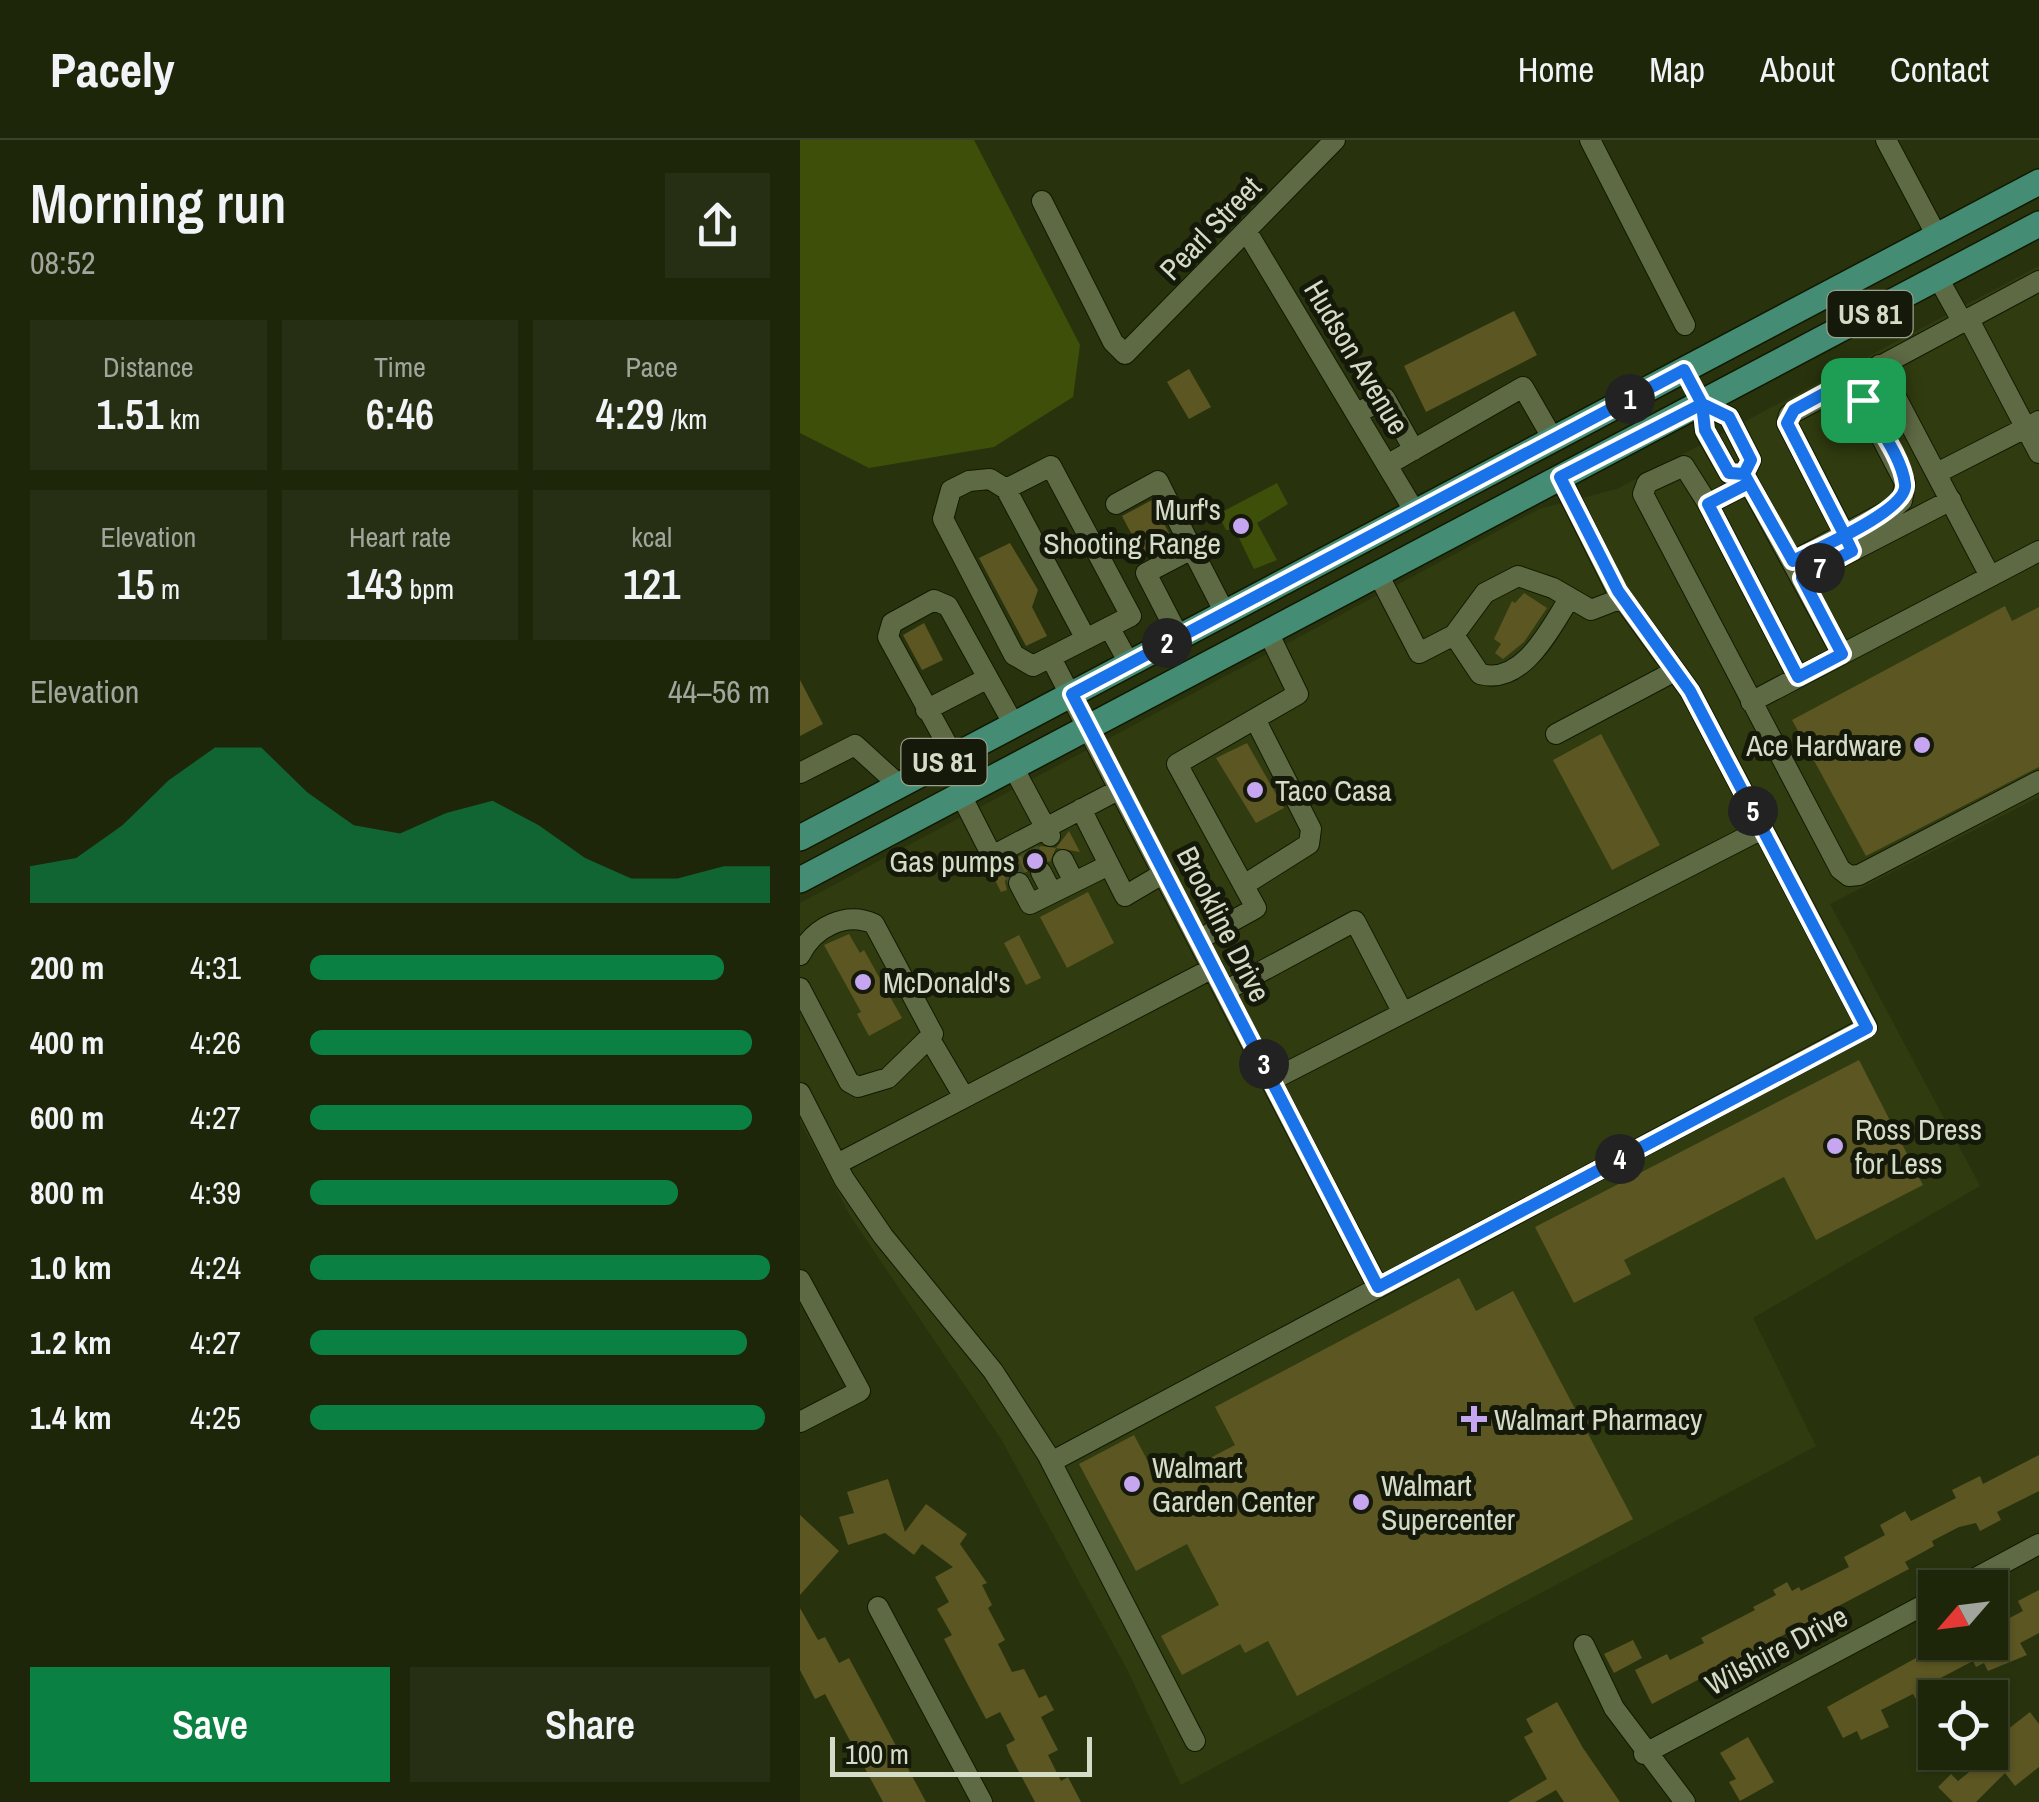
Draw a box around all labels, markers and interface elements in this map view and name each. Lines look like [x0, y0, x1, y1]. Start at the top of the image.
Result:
text: Pacely [50, 37, 175, 102]
text: Home [1518, 46, 1594, 93]
text: Map [1649, 46, 1705, 93]
text: About [1760, 46, 1835, 93]
text: Contact [1890, 46, 1989, 93]
text: Morning run [30, 166, 286, 240]
street label: Pearl Street [1150, 167, 1270, 289]
button: share [665, 173, 770, 278]
text: 08:52 [30, 241, 96, 284]
street label: Hudson Avenue [1295, 272, 1419, 442]
road number: US 81 [1828, 291, 1912, 337]
text: Distance [103, 348, 194, 386]
text: Time [374, 348, 426, 386]
text: Pace [625, 348, 678, 386]
pin [1821, 358, 1906, 443]
icon: arrive [1836, 373, 1891, 428]
pin: 1 [1605, 374, 1655, 424]
text: 1 [1624, 380, 1636, 418]
text: 1.51 [96, 386, 163, 442]
text: 6:46 [366, 386, 434, 442]
text: 4:29 [596, 386, 664, 442]
text: km [163, 400, 200, 438]
text: /km [664, 400, 708, 438]
place label: Murf's Shooting Range [1043, 489, 1221, 563]
marker: Murf's Shooting Range [1230, 515, 1252, 537]
text: Elevation [100, 518, 196, 556]
text: Heart rate [349, 518, 451, 556]
text: kcal [631, 518, 672, 556]
pin: 7 [1795, 543, 1845, 593]
text: 7 [1814, 549, 1826, 587]
text: 15 [116, 556, 155, 612]
text: 143 [346, 556, 403, 612]
text: 121 [623, 556, 680, 612]
text: m [155, 570, 180, 608]
text: bpm [403, 570, 454, 608]
pin: 2 [1142, 618, 1192, 668]
text: 2 [1161, 624, 1173, 662]
text: Elevation [30, 670, 139, 713]
text: 44–56 m [668, 670, 770, 713]
place label: Ace Hardware [1745, 725, 1902, 765]
marker: Ace Hardware [1911, 734, 1933, 756]
road number: US 81 [902, 739, 986, 785]
place label: Taco Casa [1275, 770, 1392, 810]
marker: Taco Casa [1244, 779, 1266, 801]
pin: 5 [1728, 786, 1778, 836]
text: 5 [1747, 792, 1759, 830]
street label: Brookline Drive [1168, 839, 1280, 1009]
place label: Gas pumps [889, 841, 1015, 881]
marker: Gas pumps [1024, 850, 1046, 872]
text: 200 m [30, 946, 104, 989]
text: 4:31 [190, 946, 241, 989]
place label: McDonald's [883, 962, 1011, 1002]
marker: McDonald's [852, 971, 874, 993]
text: 400 m [30, 1021, 104, 1064]
text: 4:26 [190, 1021, 241, 1064]
pin: 3 [1239, 1039, 1289, 1089]
text: 3 [1258, 1045, 1270, 1083]
text: 600 m [30, 1096, 104, 1139]
text: 4:27 [190, 1096, 241, 1139]
place label: Ross Dress for Less [1855, 1109, 1982, 1183]
pin: 4 [1595, 1134, 1645, 1184]
marker: Ross Dress for Less [1824, 1135, 1846, 1157]
text: 4 [1614, 1140, 1626, 1178]
text: 800 m [30, 1171, 104, 1214]
text: 4:39 [190, 1171, 241, 1214]
text: 1.0 km [30, 1246, 112, 1289]
text: 4:24 [190, 1246, 241, 1289]
text: 1.2 km [30, 1321, 112, 1364]
text: 4:27 [190, 1321, 241, 1364]
text: 1.4 km [30, 1396, 112, 1439]
text: 4:25 [190, 1396, 241, 1439]
place label: Walmart Pharmacy [1494, 1399, 1703, 1439]
marker: Walmart Pharmacy [1463, 1408, 1485, 1430]
place label: Walmart Garden Center [1152, 1447, 1316, 1521]
place label: Walmart Supercenter [1381, 1465, 1516, 1539]
marker: Walmart Garden Center [1121, 1473, 1143, 1495]
marker: Walmart Supercenter [1350, 1491, 1372, 1513]
north arrow [1918, 1570, 2008, 1660]
map controls [1918, 1570, 2008, 1770]
street label: Wilshire Drive [1698, 1596, 1854, 1704]
button: Save [30, 1667, 390, 1782]
button: Share [410, 1667, 770, 1782]
button: locate [1918, 1680, 2008, 1770]
scale bar [830, 1732, 1092, 1776]
text: 100 m [845, 1735, 909, 1773]

